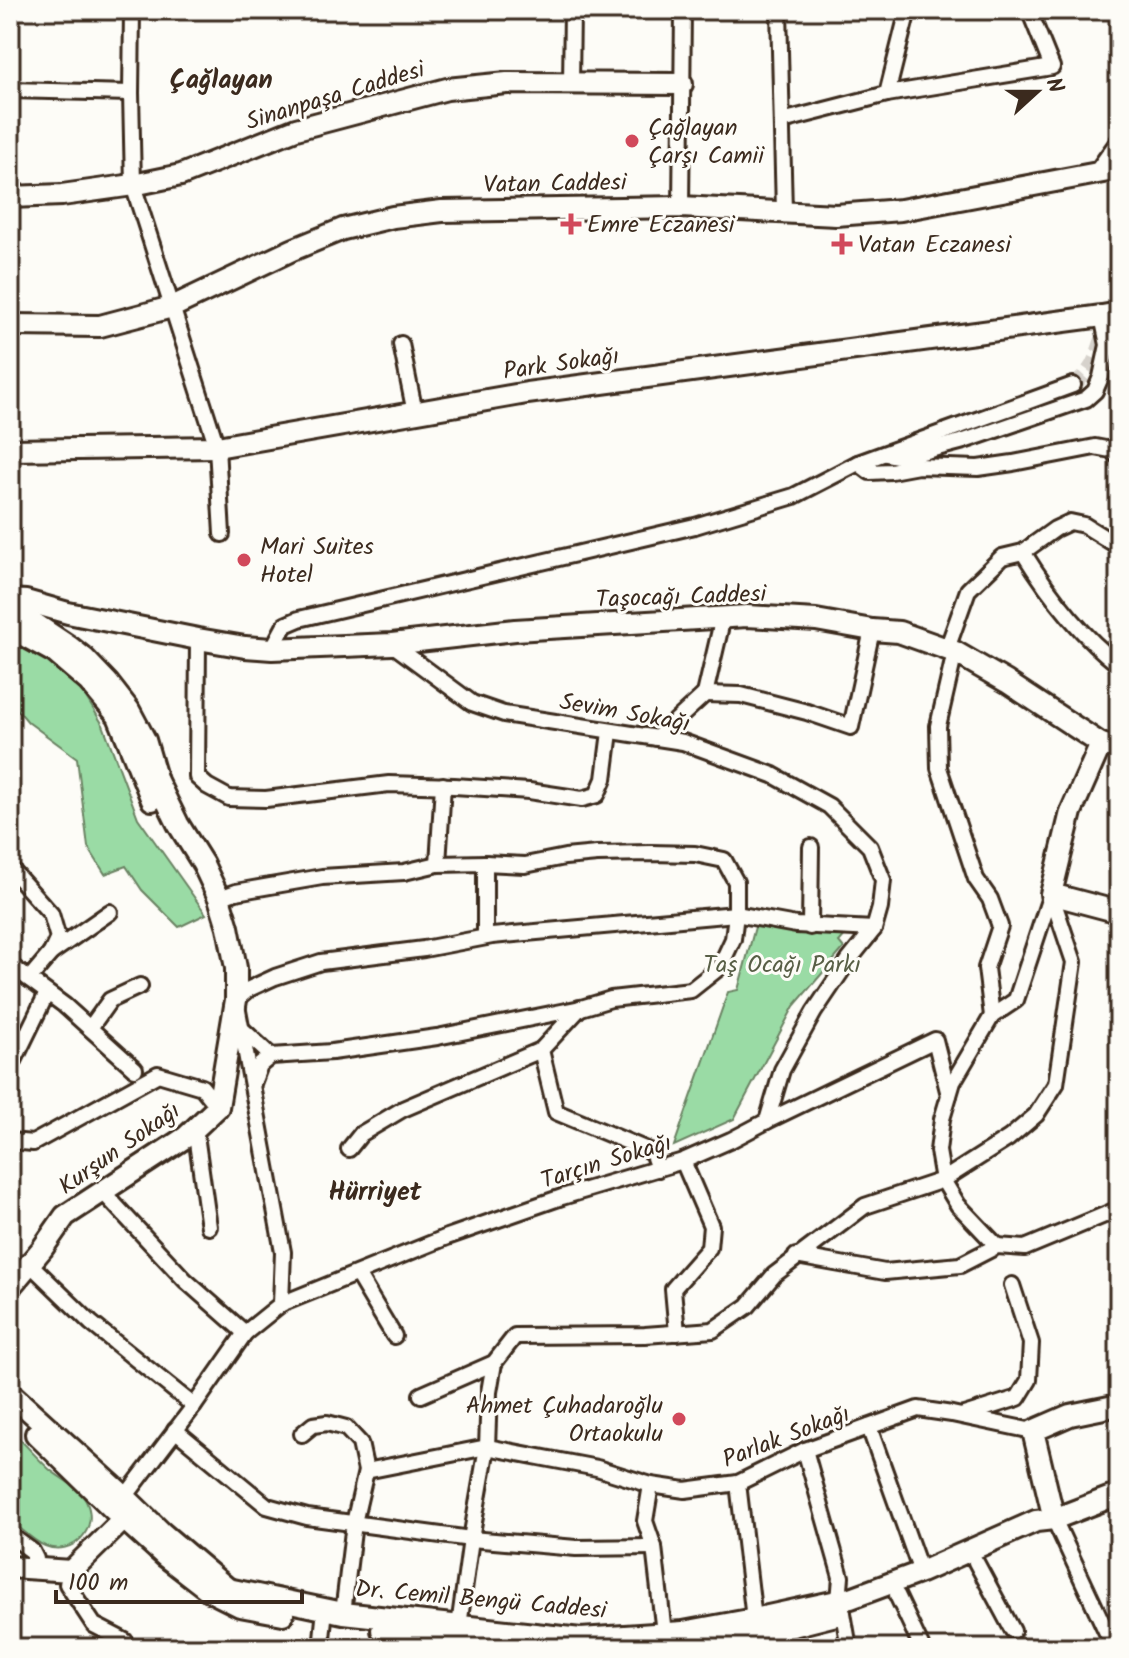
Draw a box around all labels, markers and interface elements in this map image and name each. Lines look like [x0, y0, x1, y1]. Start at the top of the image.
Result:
street label: Sinanpaşa Caddesi [241, 50, 431, 142]
north arrow [997, 52, 1077, 132]
district label: Çağlayan [169, 60, 273, 102]
text: N [1035, 73, 1072, 99]
place label: Çağlayan Çarşı Camii [648, 109, 765, 176]
marker: Çağlayan Çarşı Camii [623, 132, 641, 150]
street label: Vatan Caddesi [483, 164, 628, 205]
place label: Emre Eczanesi [587, 206, 736, 245]
marker: Emre Eczanesi [562, 215, 580, 233]
place label: Vatan Eczanesi [858, 226, 1012, 265]
marker: Vatan Eczanesi [833, 235, 851, 253]
street label: Park Sokağı [501, 337, 622, 392]
place label: Mari Suites Hotel [260, 528, 374, 595]
marker: Mari Suites Hotel [235, 551, 253, 569]
street label: Taşocağı Caddesi [595, 575, 768, 620]
street label: Sevim Sokağı [556, 683, 693, 744]
park label: Taş Ocağı Parkı [703, 946, 861, 985]
street label: Kurşun Sokağı [51, 1093, 189, 1206]
street label: Tarçın Sokağı [536, 1124, 677, 1201]
district label: Hürriyet [329, 1172, 422, 1214]
place label: Ahmet Çuhadaroğlu Ortaokulu [466, 1387, 663, 1454]
street label: Parlak Sokağı [717, 1395, 856, 1480]
marker: Ahmet Çuhadaroğlu Ortaokulu [670, 1410, 688, 1428]
scale bar [56, 1554, 302, 1604]
text: 100 m [68, 1564, 128, 1603]
street label: Dr. Cemil Bengü Caddesi [354, 1570, 609, 1631]

